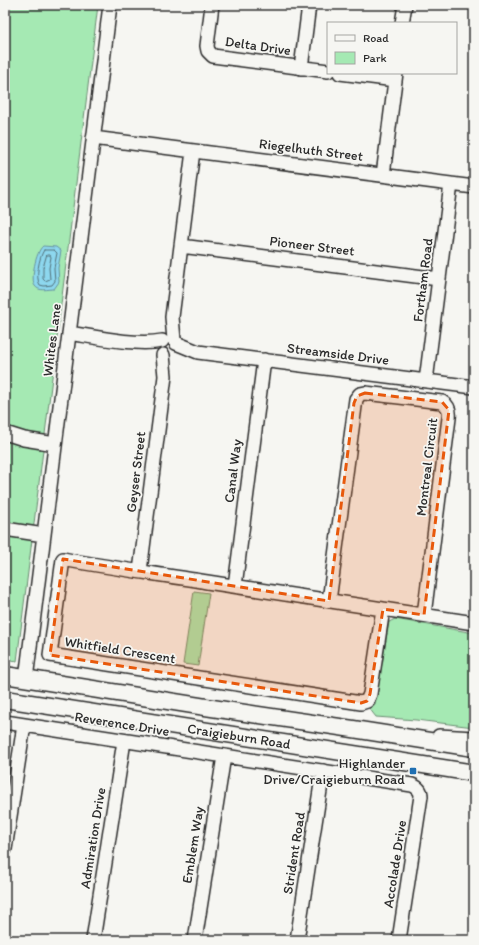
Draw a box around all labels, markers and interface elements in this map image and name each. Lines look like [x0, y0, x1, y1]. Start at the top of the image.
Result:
legend [327, 22, 457, 74]
text: Road [363, 31, 389, 45]
street label: Delta Drive [224, 33, 292, 59]
text: Park [363, 51, 387, 65]
street label: Riegelhuth Street [258, 135, 364, 165]
street label: Pioneer Street [268, 232, 356, 260]
street label: Fortham Road [409, 237, 437, 323]
street label: Whites Lane [39, 302, 65, 377]
street label: Streamside Drive [286, 339, 390, 369]
street label: Montreal Circuit [413, 417, 441, 517]
street label: Geyser Street [123, 430, 149, 514]
street label: Canal Way [221, 438, 245, 504]
street label: Whitfield Crescent [63, 633, 177, 667]
street label: Reverence Drive [73, 708, 171, 740]
street label: Craigieburn Road [186, 719, 292, 753]
place label: Highlander Drive/Craigieburn Road [263, 755, 405, 788]
marker: Highlander Drive/Craigieburn Road [408, 766, 418, 776]
street label: Admiration Drive [77, 786, 109, 890]
street label: Emblem Way [179, 805, 208, 885]
street label: Strident Road [279, 810, 309, 895]
street label: Accolade Drive [380, 818, 410, 909]

